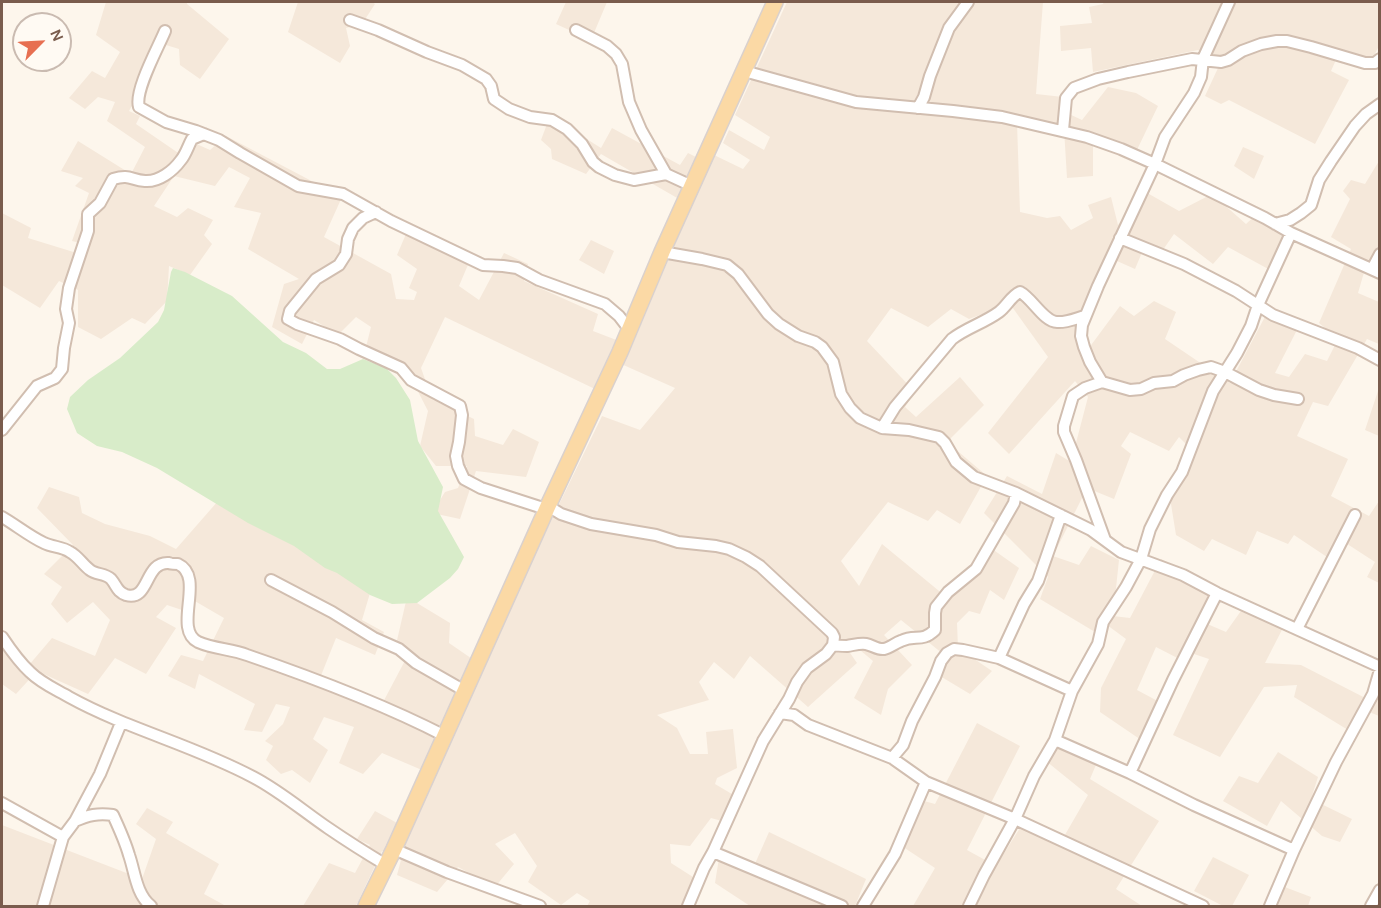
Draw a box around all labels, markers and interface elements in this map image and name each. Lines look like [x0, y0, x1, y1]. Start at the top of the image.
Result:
north arrow [12, 12, 72, 72]
text: N [46, 26, 68, 44]

